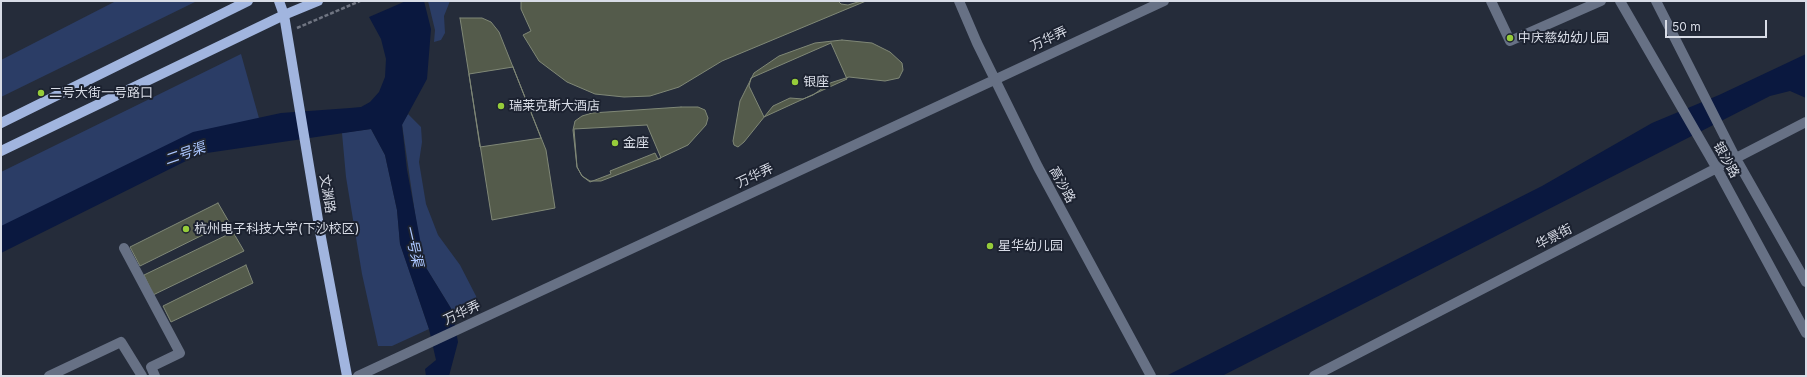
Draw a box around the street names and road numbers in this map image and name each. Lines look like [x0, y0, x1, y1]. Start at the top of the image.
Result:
street label: 万华弄 [1028, 24, 1070, 54]
street label: 银沙路 [1710, 139, 1742, 181]
street label: 万华弄 [734, 161, 776, 191]
street label: 高沙路 [1046, 164, 1078, 206]
street label: 文渊路 [316, 174, 338, 214]
street label: 华景街 [1533, 221, 1575, 253]
street label: 万华弄 [441, 298, 483, 328]

